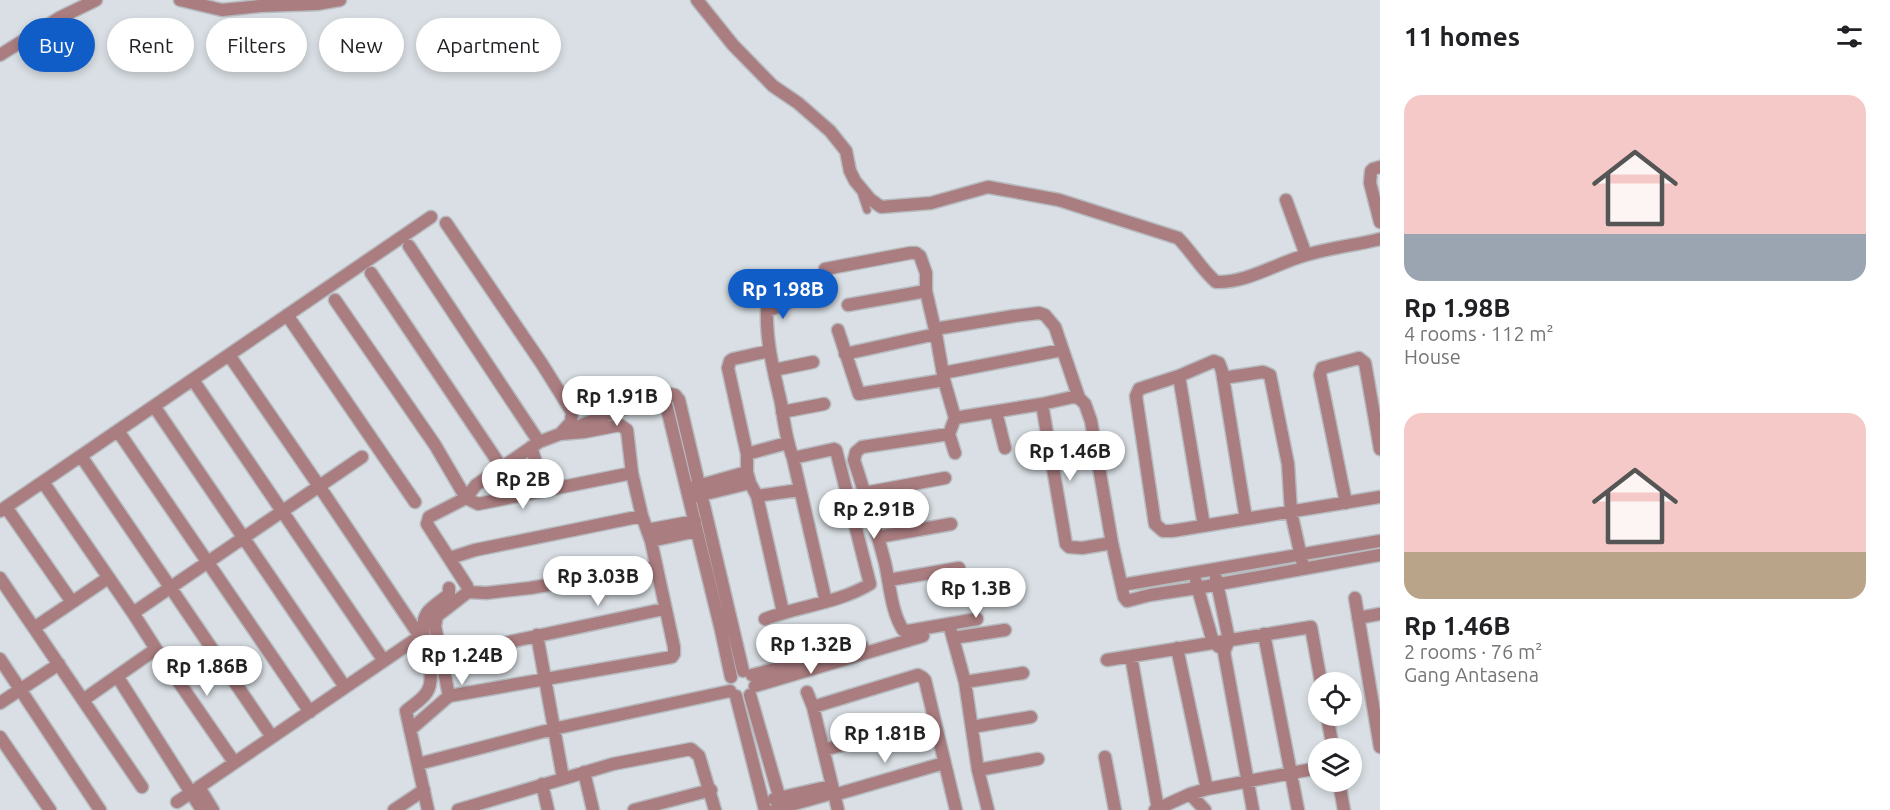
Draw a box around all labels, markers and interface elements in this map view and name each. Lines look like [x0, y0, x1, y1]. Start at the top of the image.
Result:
chip: Buy [18, 18, 95, 72]
chip: Rent [107, 18, 194, 72]
chip: Filters [206, 18, 307, 72]
chip: New [319, 18, 404, 72]
chip: Apartment [416, 18, 561, 72]
icon: filters [1833, 20, 1866, 53]
text: 11 homes [1404, 22, 1520, 51]
icon: home [1581, 134, 1689, 242]
pin: Rp 1.98B [721, 269, 845, 320]
text: Rp 1.98B [742, 277, 824, 300]
text: Rp 1.98B [1404, 293, 1510, 322]
text: 4 rooms · 112 m² [1404, 322, 1554, 345]
text: House [1404, 345, 1461, 368]
pin: Rp 1.91B [555, 376, 679, 427]
text: Rp 1.91B [576, 384, 658, 407]
pin: Rp 1.46B [1008, 431, 1132, 482]
text: Rp 1.46B [1029, 439, 1111, 462]
icon: home [1581, 452, 1689, 560]
pin: Rp 2B [481, 459, 565, 510]
text: Rp 2B [496, 467, 550, 490]
pin: Rp 2.91B [812, 489, 936, 540]
text: Rp 2.91B [833, 497, 915, 520]
pin: Rp 3.03B [536, 556, 660, 607]
text: Rp 3.03B [557, 564, 639, 587]
pin: Rp 1.3B [921, 568, 1031, 619]
text: Rp 1.3B [941, 576, 1011, 599]
text: Rp 1.46B [1404, 611, 1510, 640]
pin: Rp 1.32B [749, 624, 873, 675]
text: Rp 1.32B [770, 632, 852, 655]
pin: Rp 1.24B [400, 635, 524, 686]
text: 2 rooms · 76 m² [1404, 640, 1542, 663]
text: Rp 1.24B [421, 643, 503, 666]
pin: Rp 1.86B [145, 646, 269, 697]
text: Rp 1.86B [166, 654, 248, 677]
text: Gang Antasena [1404, 663, 1539, 686]
map controls [1308, 672, 1362, 792]
button: locate [1308, 672, 1362, 726]
pin: Rp 1.81B [823, 713, 947, 764]
text: Rp 1.81B [844, 721, 926, 744]
button: layers [1308, 738, 1362, 792]

